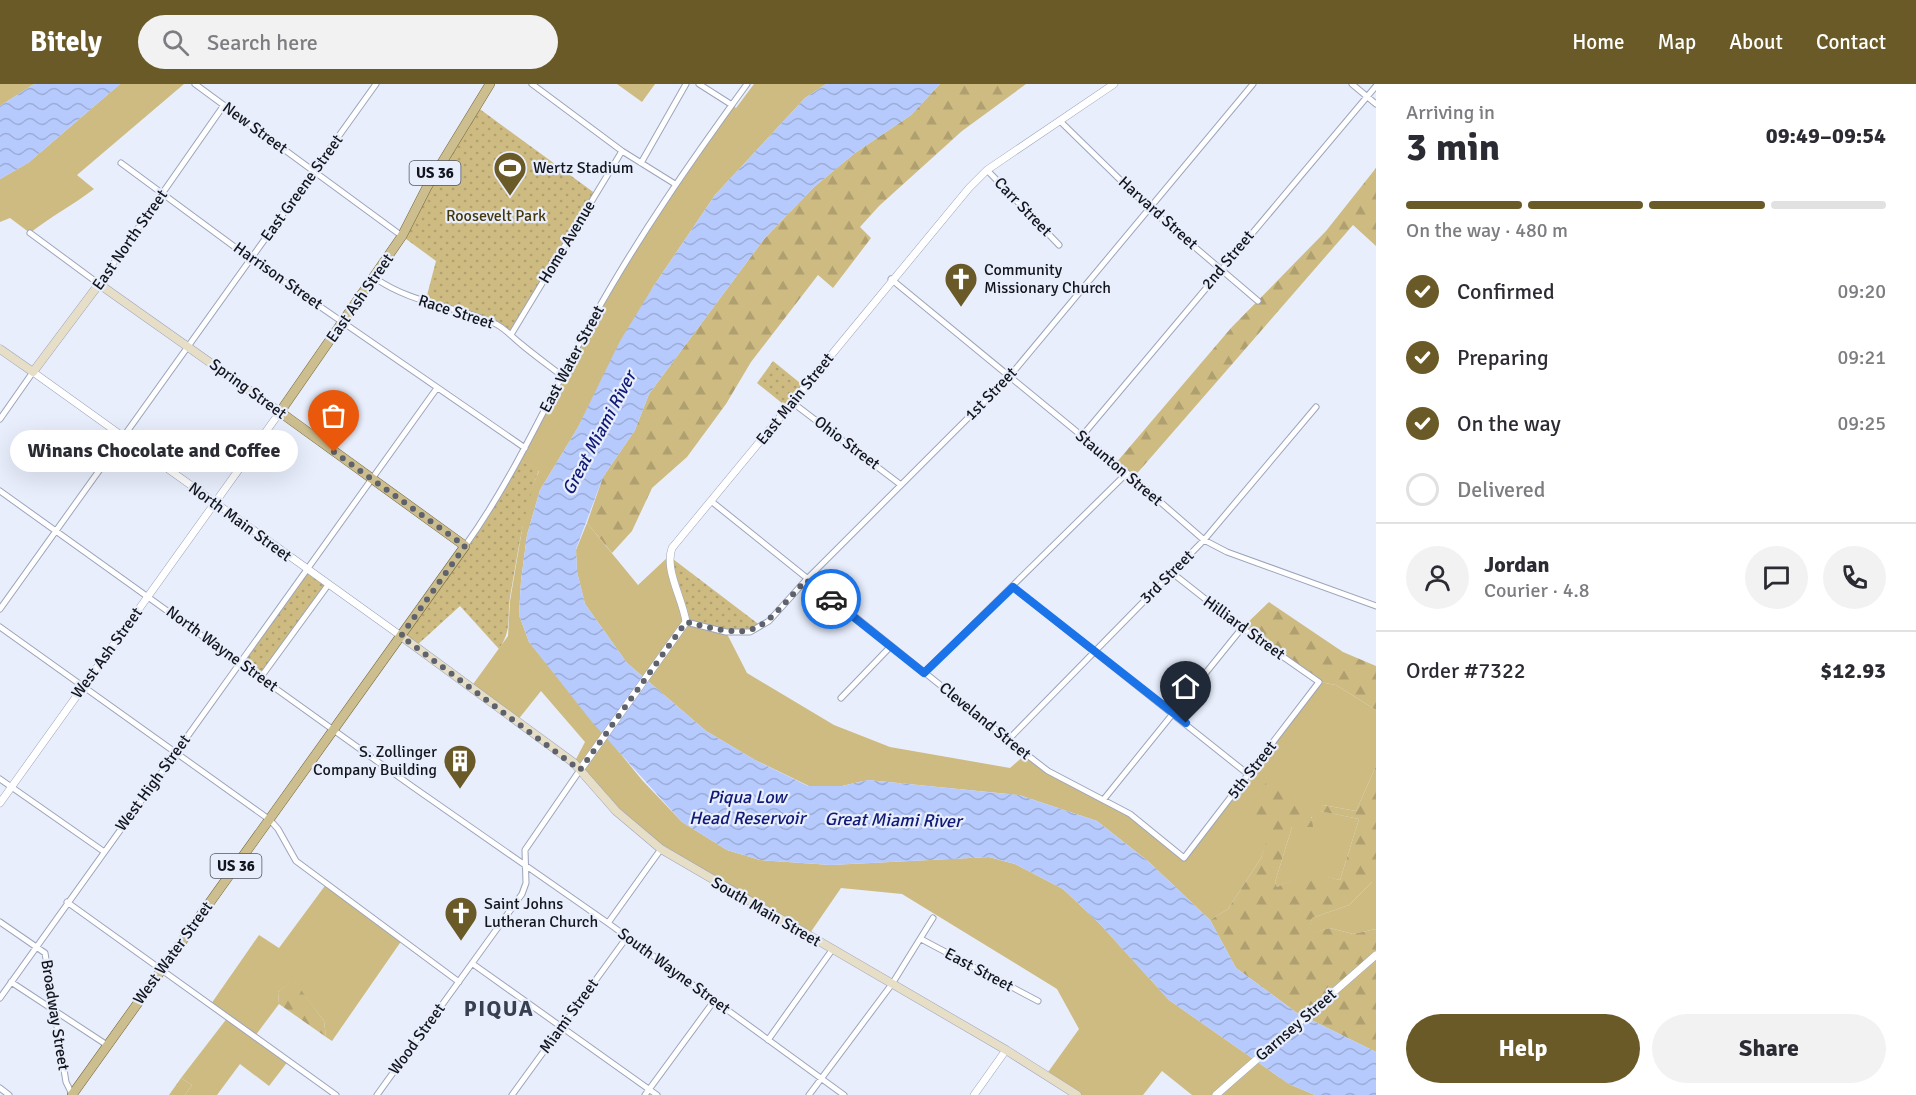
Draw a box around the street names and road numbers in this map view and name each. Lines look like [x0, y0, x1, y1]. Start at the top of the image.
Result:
street label: New Street [219, 98, 292, 158]
street label: East Greene Street [257, 130, 348, 245]
road number: US 36 [410, 161, 460, 185]
street label: Harvard Street [1114, 172, 1202, 254]
street label: Carr Street [990, 173, 1056, 241]
street label: East North Street [88, 186, 172, 294]
street label: Home Avenue [534, 197, 600, 287]
street label: 2nd Street [1198, 226, 1259, 294]
street label: Harrison Street [229, 238, 327, 314]
street label: East Ash Street [322, 249, 398, 346]
street label: Race Street [416, 290, 497, 334]
street label: East Water Street [535, 302, 609, 416]
street label: East Main Street [752, 349, 838, 449]
street label: Spring Street [206, 354, 291, 424]
street label: 1st Street [961, 363, 1022, 425]
street label: Ohio Street [810, 412, 884, 474]
street label: Staunton Street [1071, 426, 1167, 511]
street label: North Main Street [185, 478, 296, 566]
street label: 3rd Street [1136, 546, 1198, 608]
street label: Hilliard Street [1199, 592, 1289, 665]
street label: North Wayne Street [162, 602, 282, 697]
street label: West Ash Street [67, 603, 147, 702]
street label: Cleveland Street [935, 678, 1035, 764]
street label: West High Street [111, 730, 195, 835]
street label: 5th Street [1223, 737, 1281, 803]
road number: US 36 [210, 854, 262, 878]
street label: South Main Street [708, 873, 825, 952]
street label: West Water Street [129, 897, 217, 1008]
street label: South Wayne Street [614, 923, 734, 1019]
street label: East Street [941, 944, 1017, 997]
street label: Broadway Street [36, 958, 74, 1072]
street label: Miami Street [535, 974, 603, 1057]
street label: Garnsey Street [1252, 984, 1341, 1066]
street label: Wood Street [384, 999, 450, 1079]

